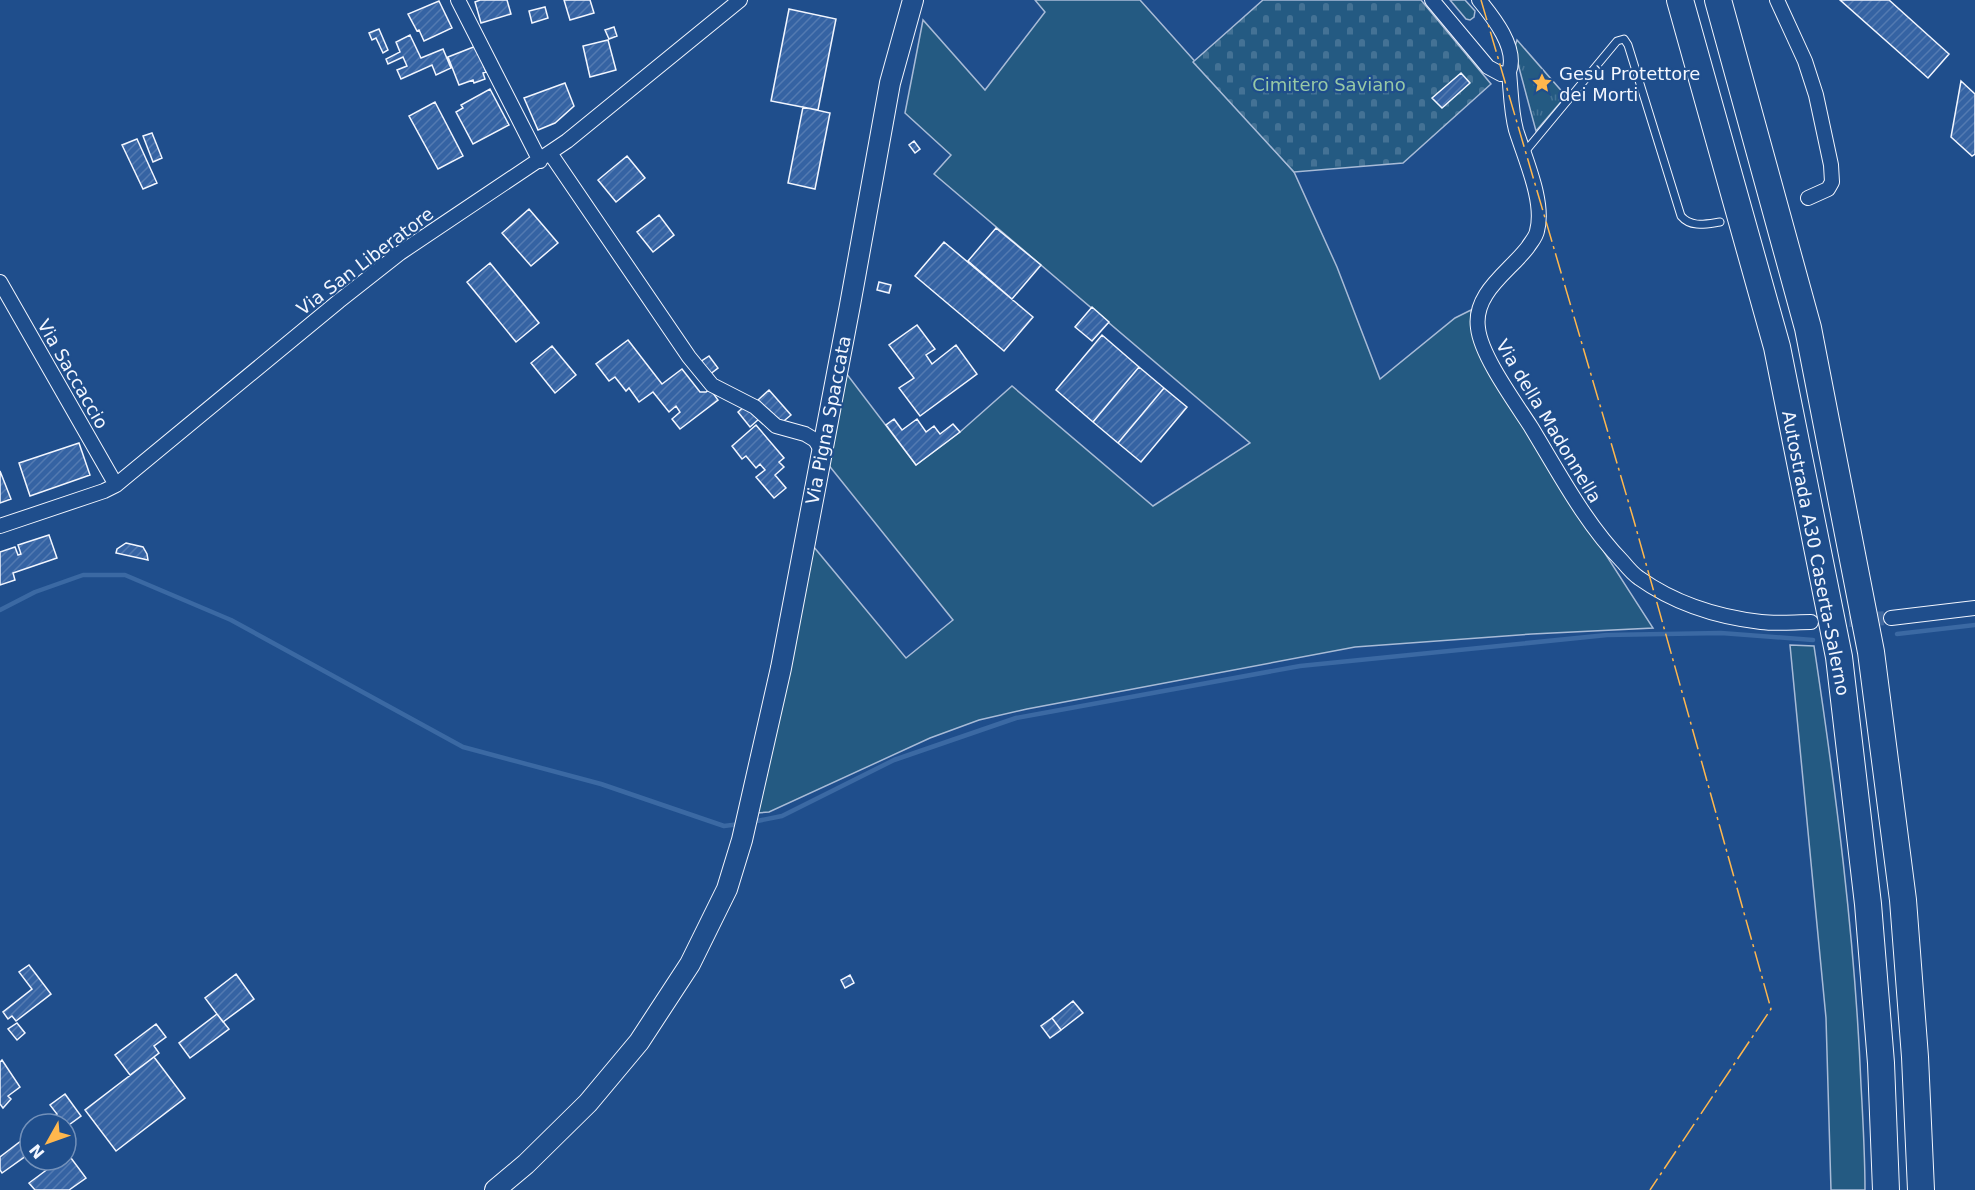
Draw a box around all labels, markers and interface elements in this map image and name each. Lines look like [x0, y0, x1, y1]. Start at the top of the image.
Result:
place label: Gesù Protettore dei Morti [1559, 63, 1700, 105]
place icon: Gesù Protettore dei Morti [1530, 71, 1554, 95]
park label: Cimitero Saviano [1252, 74, 1406, 95]
street label: Via San Liberatore [293, 203, 437, 319]
street label: Via Saccaccio [33, 316, 113, 432]
street label: Via Pigna Spaccata [801, 334, 855, 506]
street label: Via della Madonnella [1492, 336, 1606, 506]
street label: Autostrada A30 Caserta-Salerno [1778, 409, 1854, 697]
north arrow [18, 1112, 78, 1172]
text: N [25, 1140, 48, 1163]

